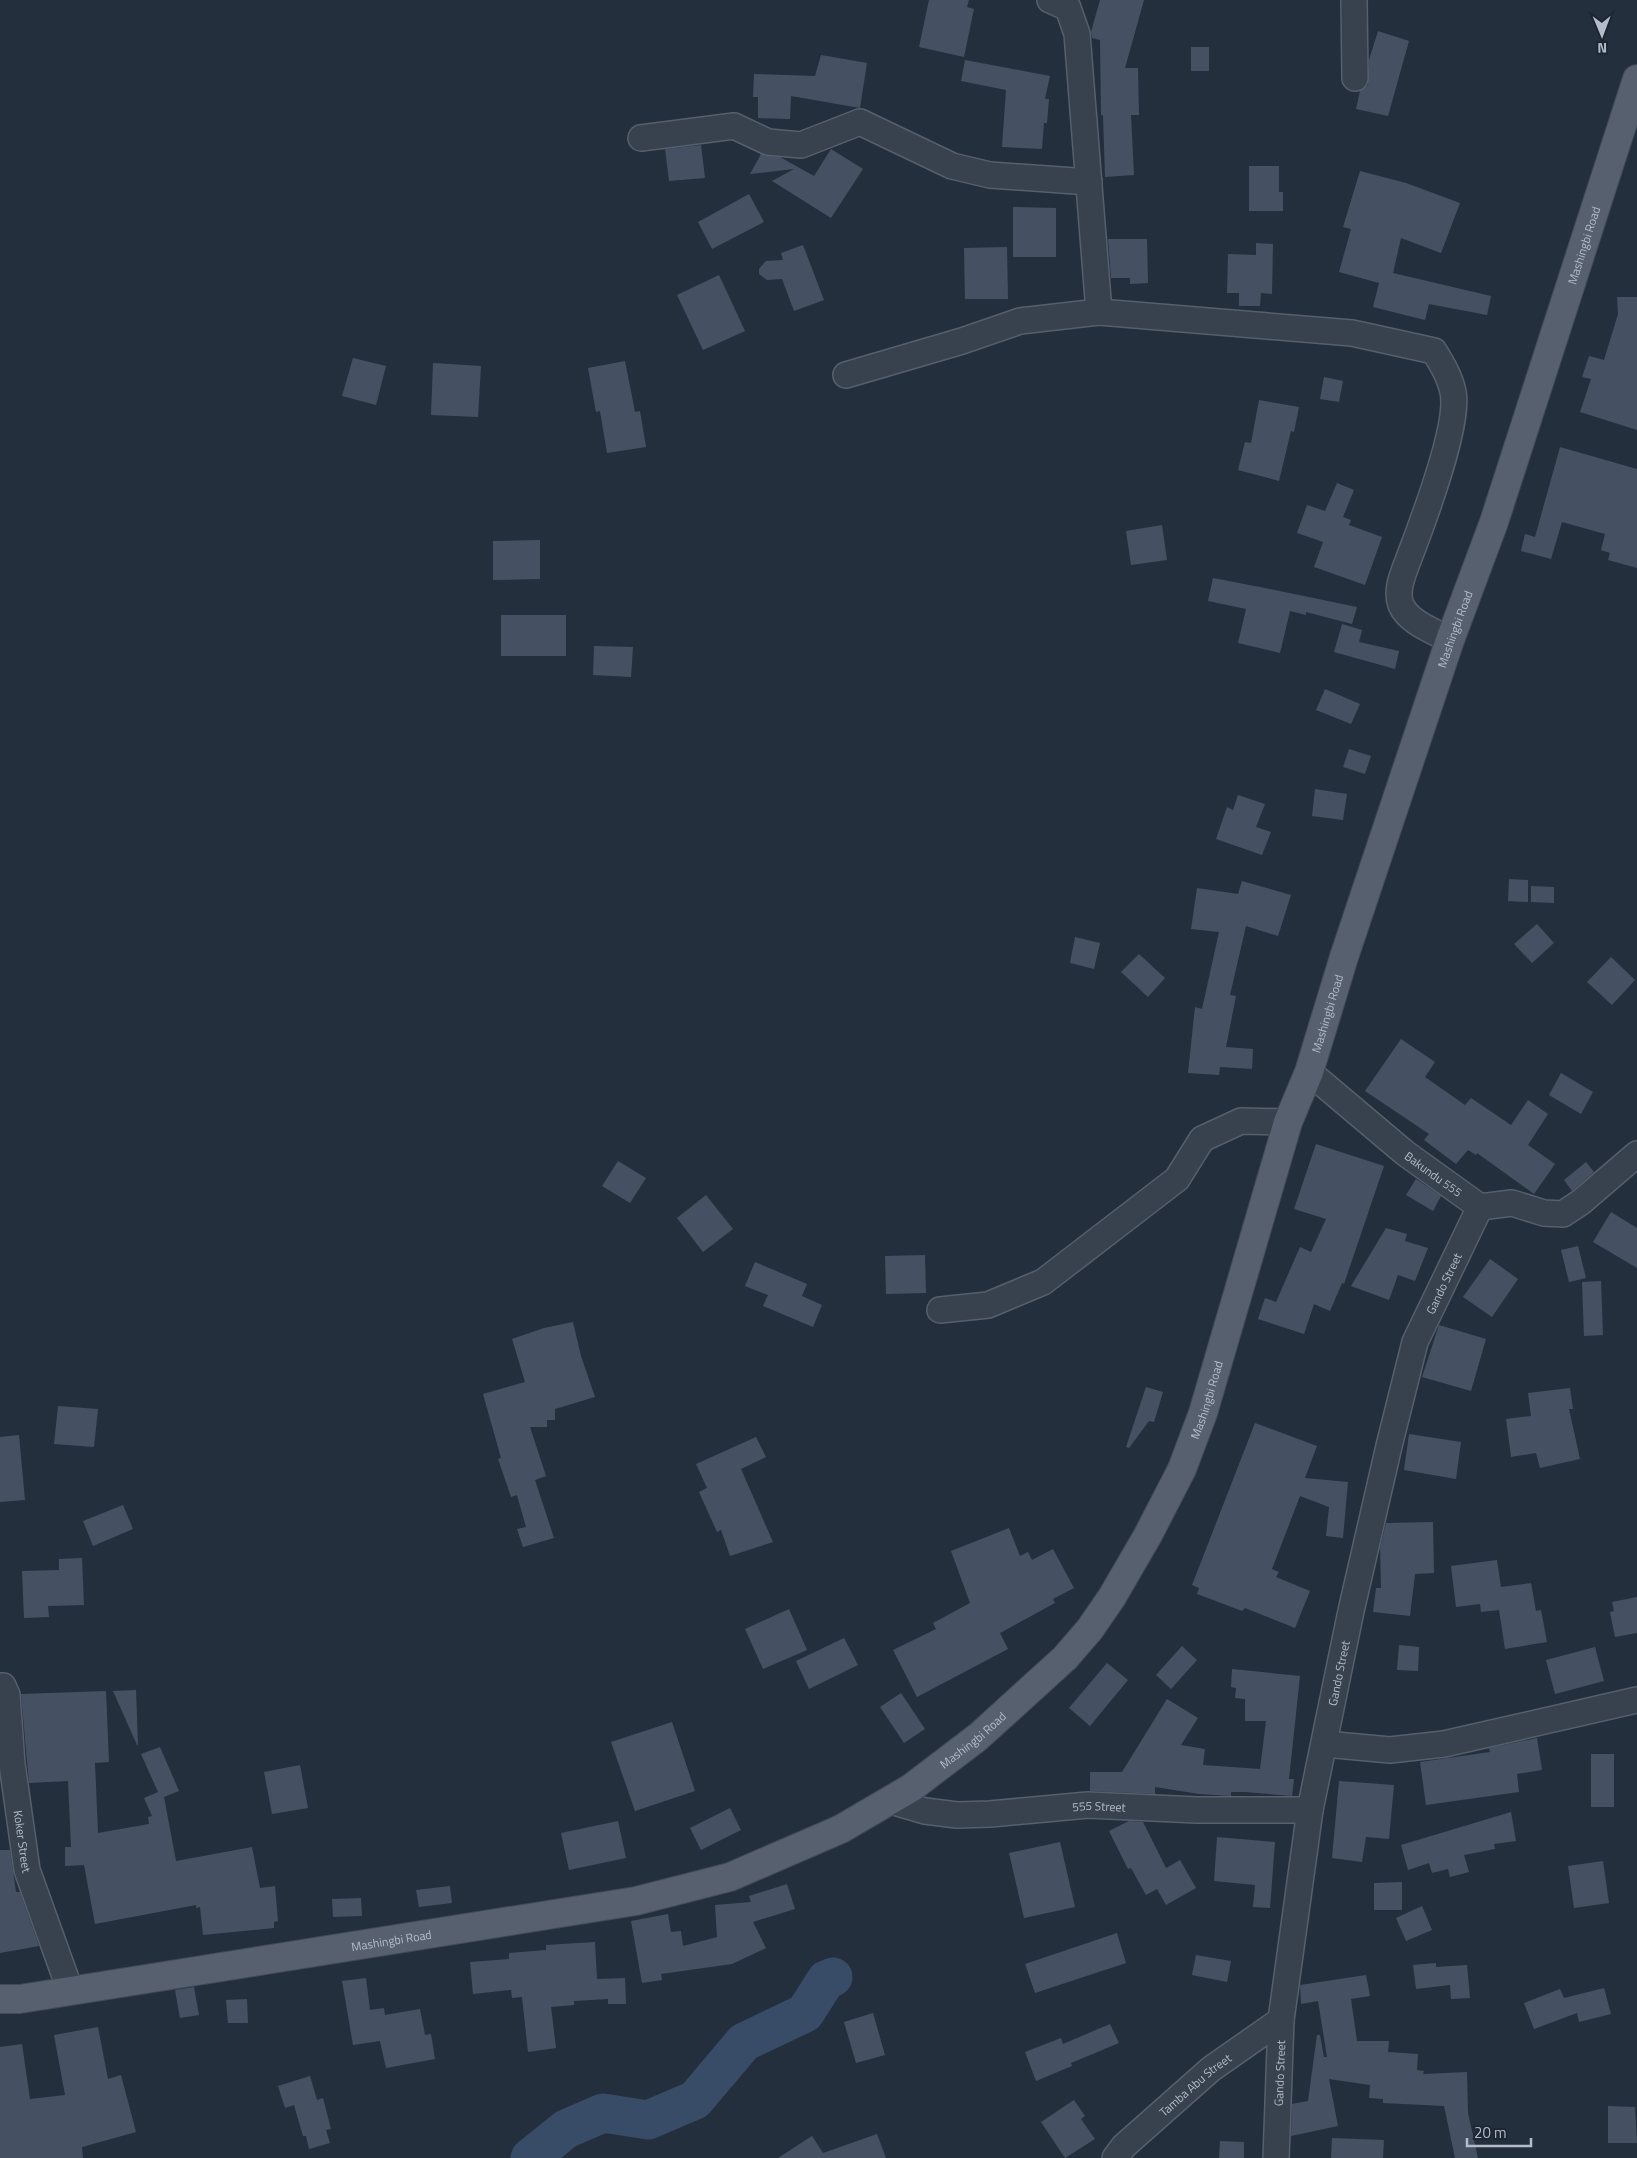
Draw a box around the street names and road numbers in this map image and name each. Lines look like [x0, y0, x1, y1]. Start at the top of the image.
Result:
street label: Mashingbi Road [1562, 204, 1605, 287]
street label: Mashingbi Road [1432, 588, 1477, 670]
street label: Mashingbi Road [1306, 972, 1348, 1055]
street label: Bakundu 555 [1401, 1146, 1467, 1201]
street label: Gando Street [1420, 1249, 1467, 1317]
street label: Mashingbi Road [1185, 1358, 1227, 1442]
street label: Gando Street [1322, 1638, 1354, 1707]
street label: Mashingbi Road [935, 1707, 1010, 1773]
street label: 555 Street [1071, 1795, 1127, 1816]
street label: Koker Street [9, 1809, 37, 1876]
street label: Mashingbi Road [350, 1924, 433, 1956]
street label: Gando Street [1268, 2039, 1290, 2106]
street label: Tamba Abu Street [1154, 2048, 1236, 2121]

